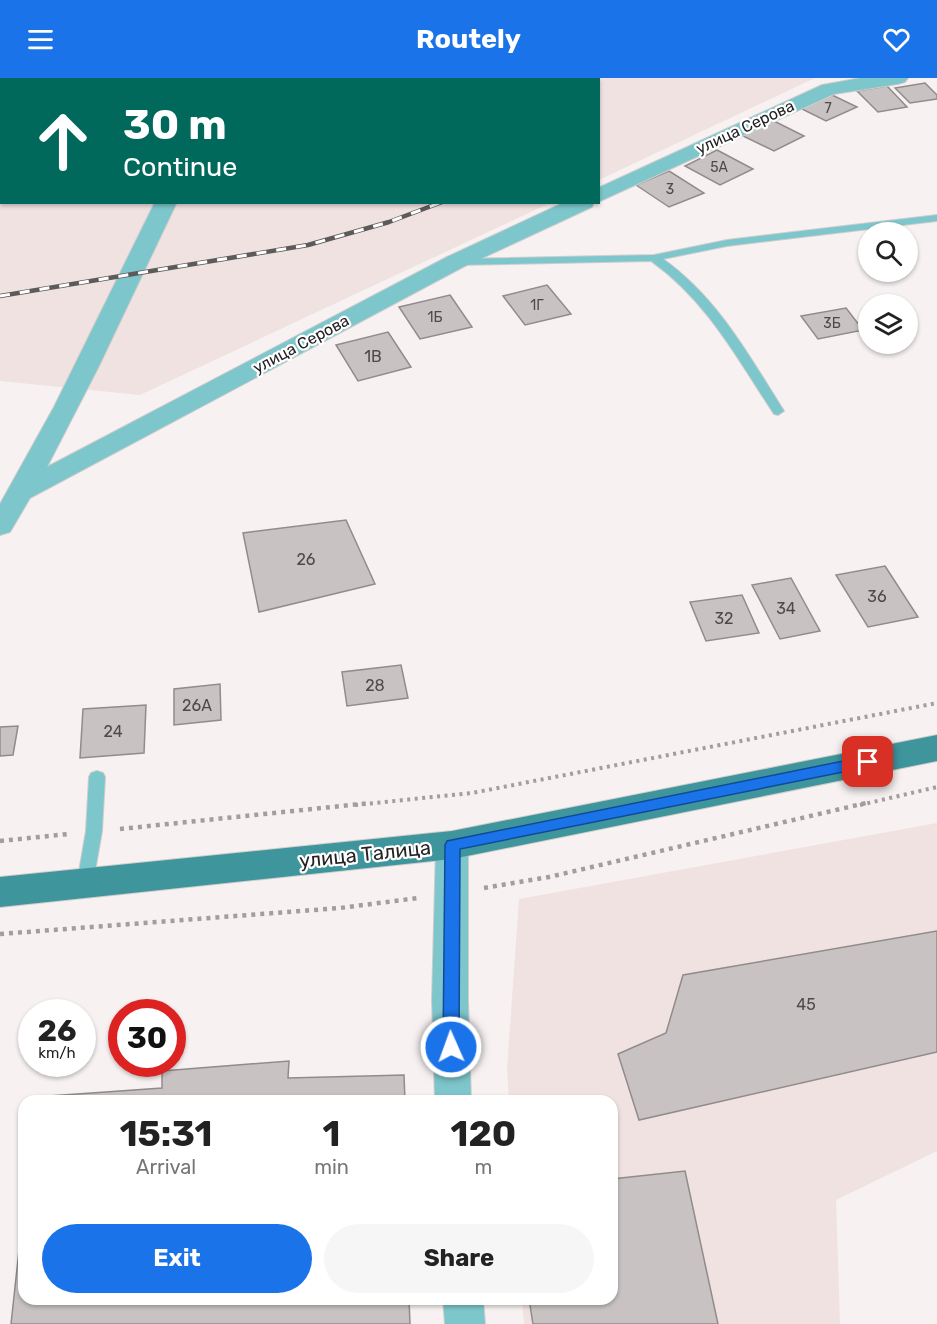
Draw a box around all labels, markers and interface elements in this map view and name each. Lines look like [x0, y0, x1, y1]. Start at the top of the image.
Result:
icon: menu [24, 23, 57, 56]
text: Routely [416, 23, 521, 55]
icon: heart [880, 23, 913, 56]
street label: улица Серова [693, 96, 797, 158]
text: 30 m [123, 100, 227, 150]
house number: 7 [824, 100, 832, 117]
icon: ahead [24, 102, 102, 180]
text: Continue [123, 151, 237, 183]
house number: 5А [710, 159, 728, 176]
house number: 3 [666, 181, 674, 198]
map controls [858, 222, 918, 354]
button: search [858, 222, 918, 282]
button: layers [858, 294, 918, 354]
house number: 1Г [530, 297, 544, 314]
house number: 1Б [428, 309, 443, 326]
street label: улица Серова [250, 311, 352, 377]
house number: 3Б [823, 315, 841, 332]
house number: 1В [364, 347, 382, 366]
house number: 26 [296, 550, 316, 569]
house number: 36 [867, 587, 887, 606]
house number: 34 [776, 599, 796, 618]
house number: 32 [714, 609, 734, 628]
house number: 28 [365, 676, 385, 695]
house number: 26А [182, 696, 212, 715]
house number: 24 [103, 722, 123, 741]
pin [842, 736, 893, 787]
icon: arrive [851, 745, 884, 778]
street label: улица Талица [298, 835, 432, 873]
house number: 45 [796, 995, 816, 1014]
speed limit sign: 30 [108, 999, 186, 1077]
text: 26 [37, 1013, 77, 1049]
position arrow [419, 1015, 483, 1079]
text: km/h [38, 1044, 76, 1062]
text: 15:31 [120, 1112, 212, 1155]
text: 1 [323, 1112, 340, 1155]
text: 120 [451, 1112, 516, 1155]
text: Arrival [136, 1155, 196, 1179]
text: min [314, 1155, 349, 1179]
text: m [475, 1155, 492, 1179]
button: Exit [42, 1224, 312, 1293]
button: Share [324, 1224, 594, 1293]

